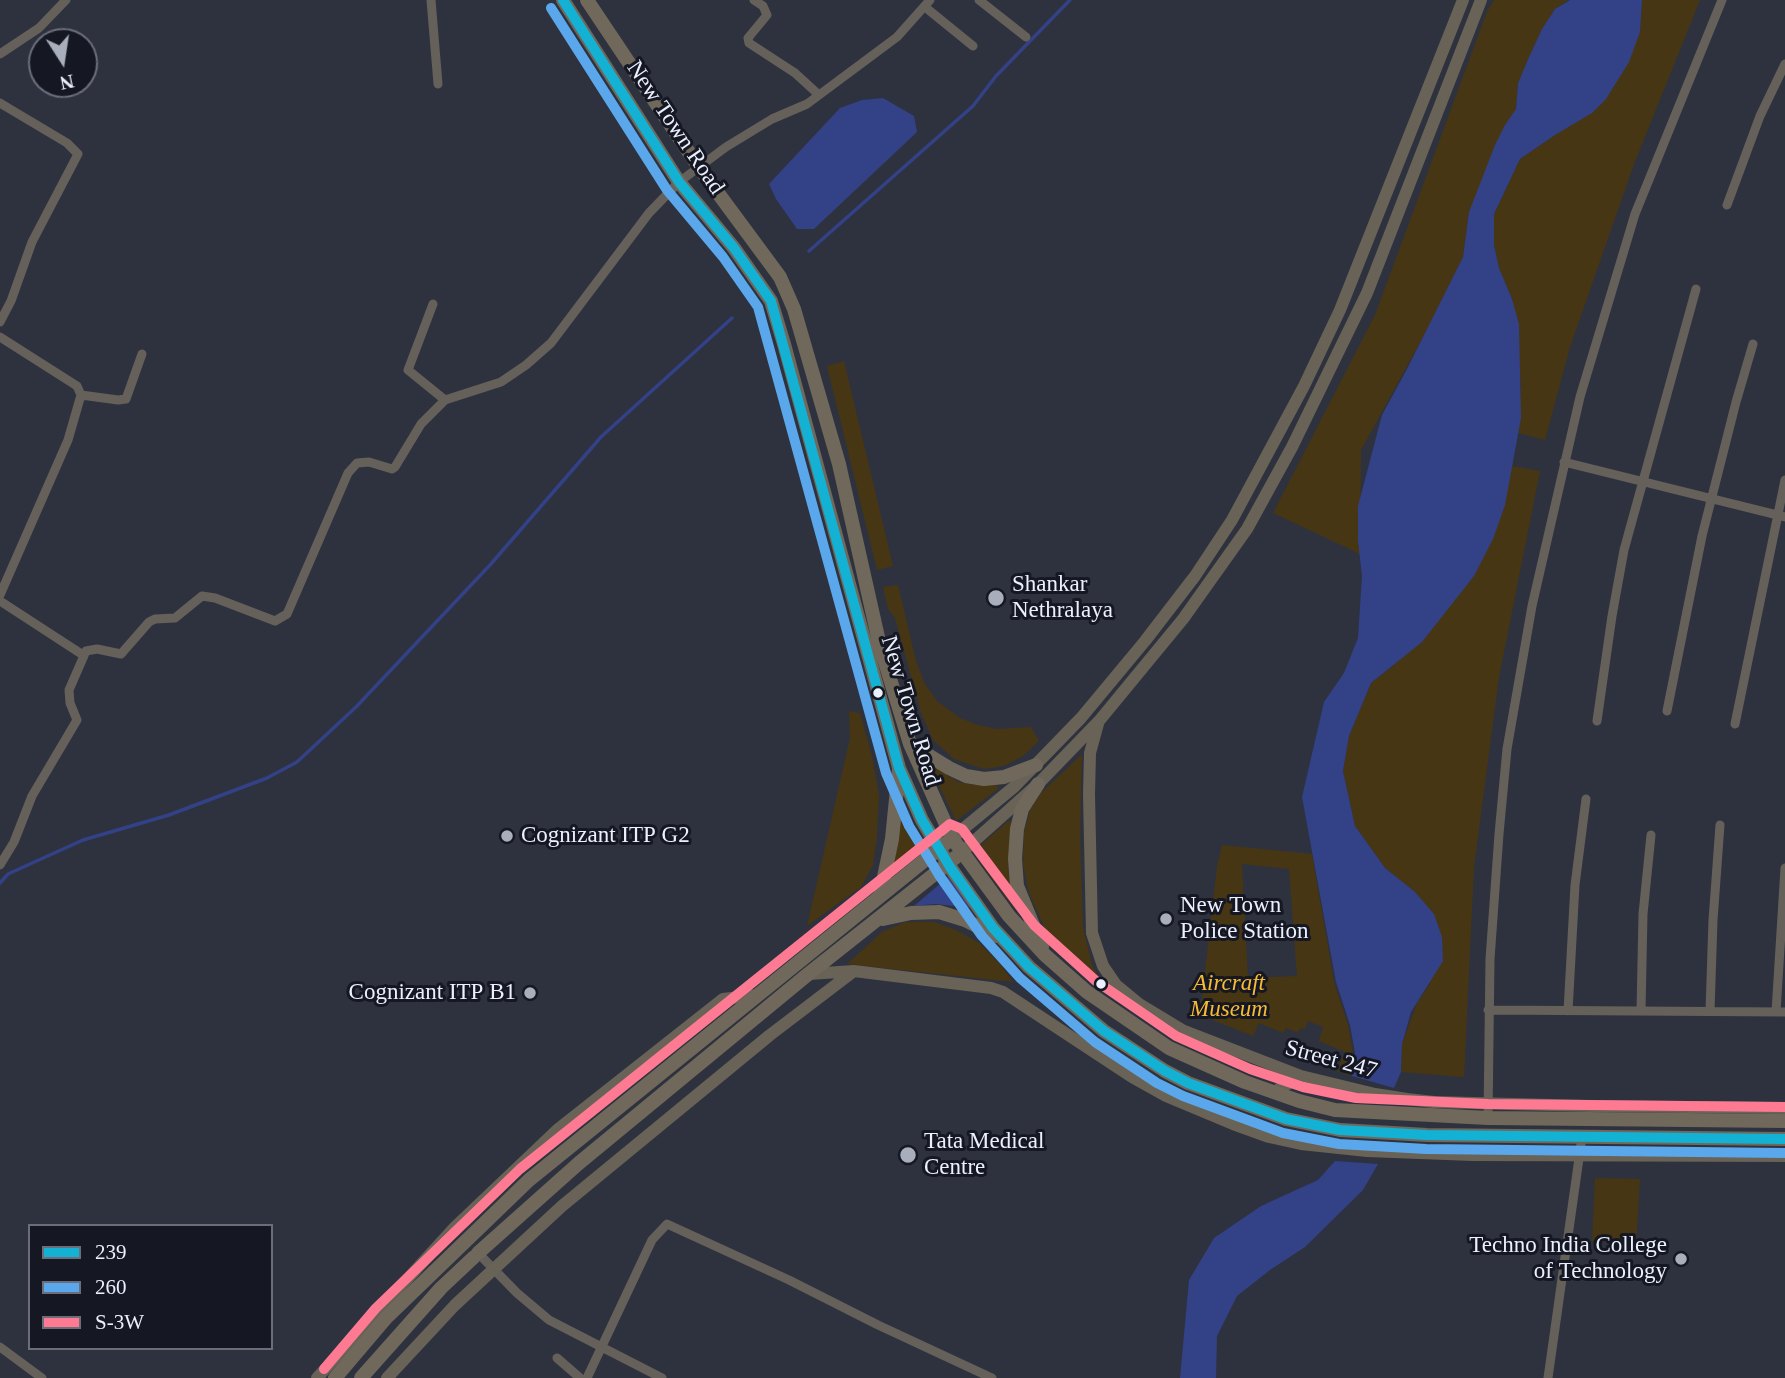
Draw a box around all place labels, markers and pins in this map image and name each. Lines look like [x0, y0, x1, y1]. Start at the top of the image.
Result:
place label: Shankar Nethralaya [1012, 571, 1113, 625]
marker: Shankar Nethralaya [986, 588, 1006, 608]
unlabelled marker [871, 686, 885, 700]
place label: Cognizant ITP G2 [521, 822, 690, 850]
marker: Cognizant ITP G2 [499, 828, 515, 844]
place label: New Town Police Station [1180, 892, 1308, 946]
marker: New Town Police Station [1158, 911, 1174, 927]
unlabelled marker [1094, 977, 1108, 991]
place label: Cognizant ITP B1 [349, 979, 516, 1007]
marker: Cognizant ITP B1 [522, 985, 538, 1001]
place label: Tata Medical Centre [924, 1128, 1044, 1182]
marker: Tata Medical Centre [898, 1145, 918, 1165]
place label: Techno India College of Technology [1469, 1232, 1667, 1286]
marker: Techno India College of Technology [1673, 1251, 1689, 1267]

